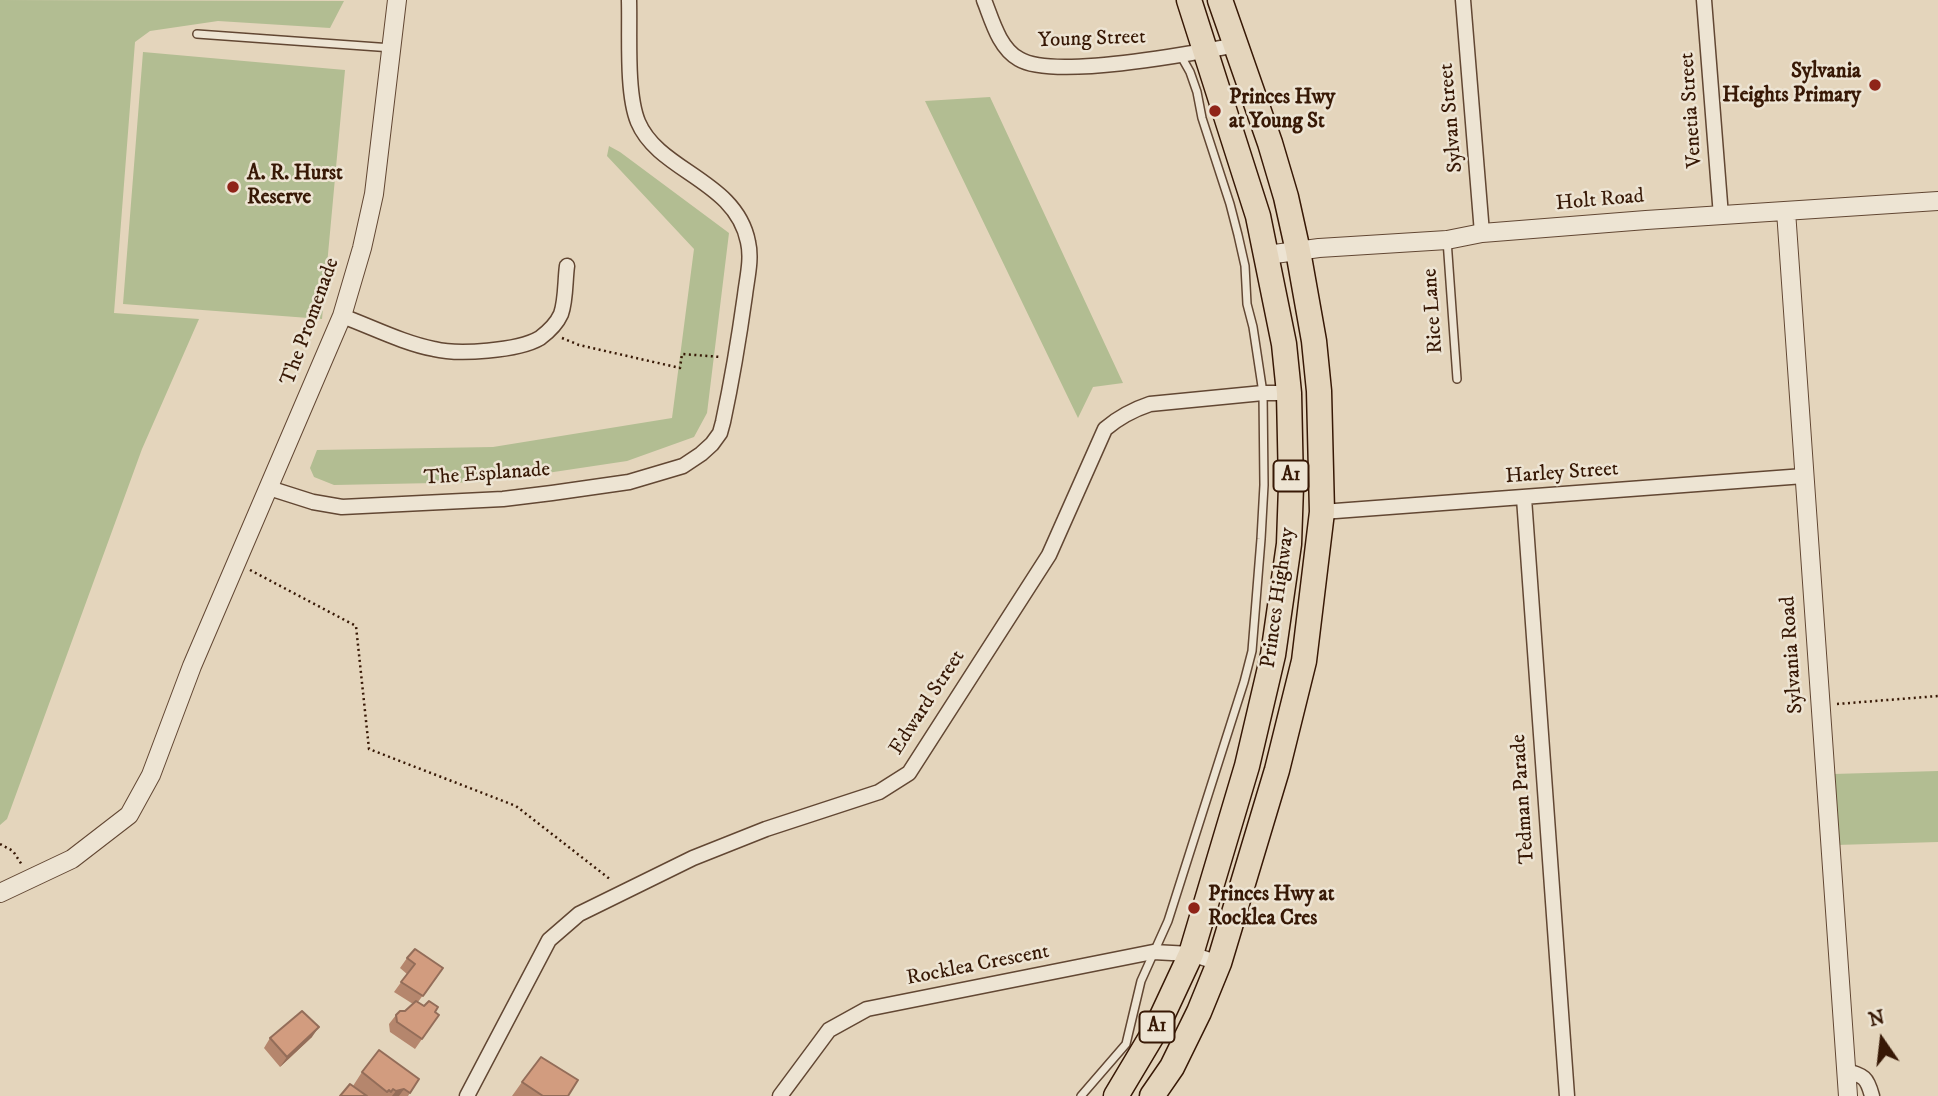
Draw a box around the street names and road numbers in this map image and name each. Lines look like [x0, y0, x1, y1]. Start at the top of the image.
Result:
street label: Young Street [1038, 26, 1146, 54]
street label: Venetia Street [1675, 51, 1709, 169]
street label: Sylvan Street [1435, 62, 1469, 174]
street label: Holt Road [1555, 185, 1645, 217]
street label: The Promenade [276, 255, 346, 389]
street label: Rice Lane [1418, 268, 1450, 354]
street label: Harley Street [1505, 457, 1619, 491]
street label: The Esplanade [423, 458, 551, 492]
road number: A1 [1274, 461, 1308, 491]
street label: Princes Highway [1257, 526, 1301, 670]
street label: Sylvania Road [1776, 595, 1810, 715]
street label: Edward Street [885, 646, 971, 760]
street label: Tedman Parade [1507, 733, 1541, 865]
street label: Rocklea Crescent [905, 940, 1051, 992]
road number: A1 [1140, 1012, 1174, 1042]

